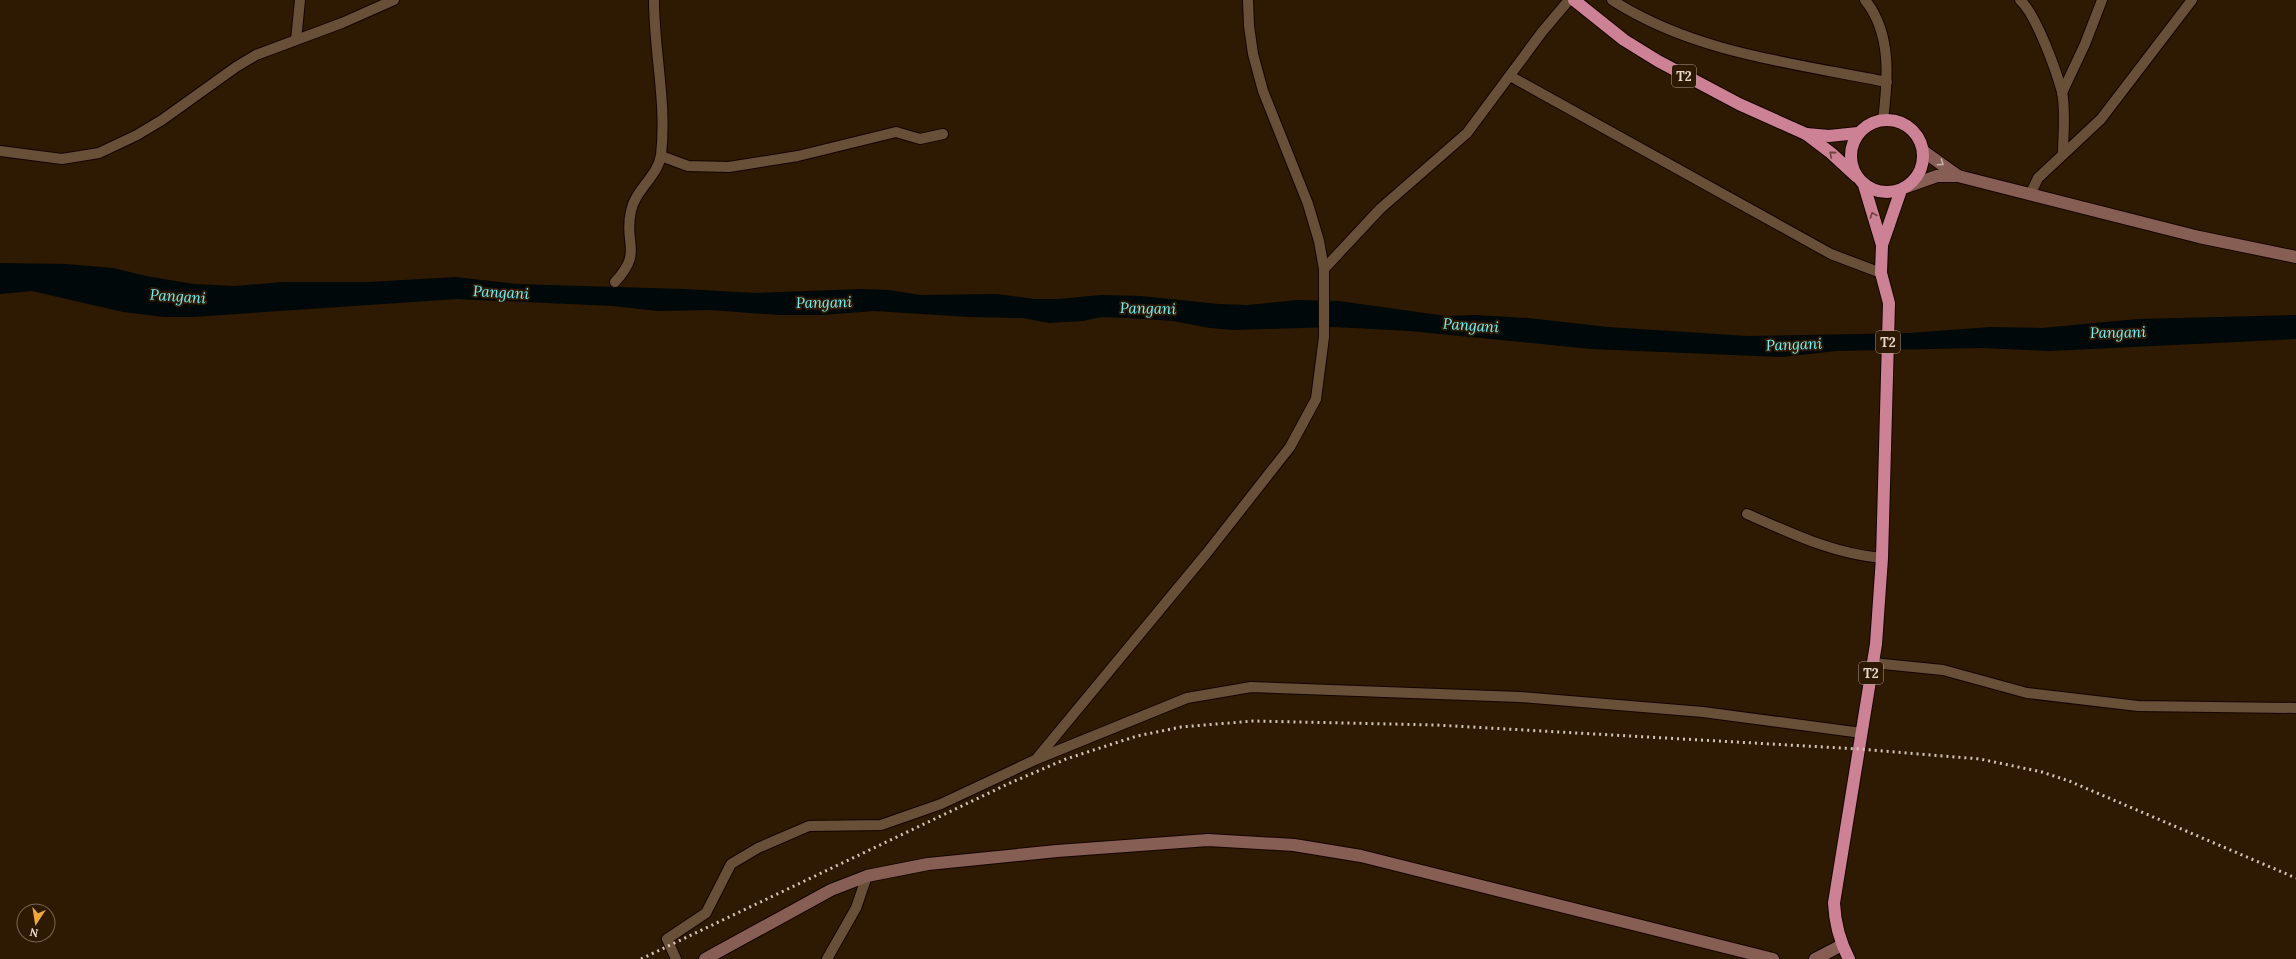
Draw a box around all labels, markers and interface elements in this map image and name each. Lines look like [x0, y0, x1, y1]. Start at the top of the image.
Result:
road number: T2 [1672, 65, 1696, 87]
one-way arrow [1829, 152, 1836, 159]
one-way arrow [1937, 158, 1944, 166]
one-way arrow [1869, 211, 1878, 218]
water label: Pangani [472, 281, 530, 303]
water label: Pangani [149, 285, 207, 307]
water label: Pangani [796, 292, 852, 312]
water label: Pangani [1120, 298, 1176, 318]
water label: Pangani [1442, 314, 1500, 336]
water label: Pangani [2090, 322, 2146, 342]
road number: T2 [1876, 331, 1900, 353]
water label: Pangani [1766, 334, 1823, 354]
road number: T2 [1859, 662, 1883, 684]
north arrow [16, 903, 56, 943]
text: N [28, 925, 40, 941]

